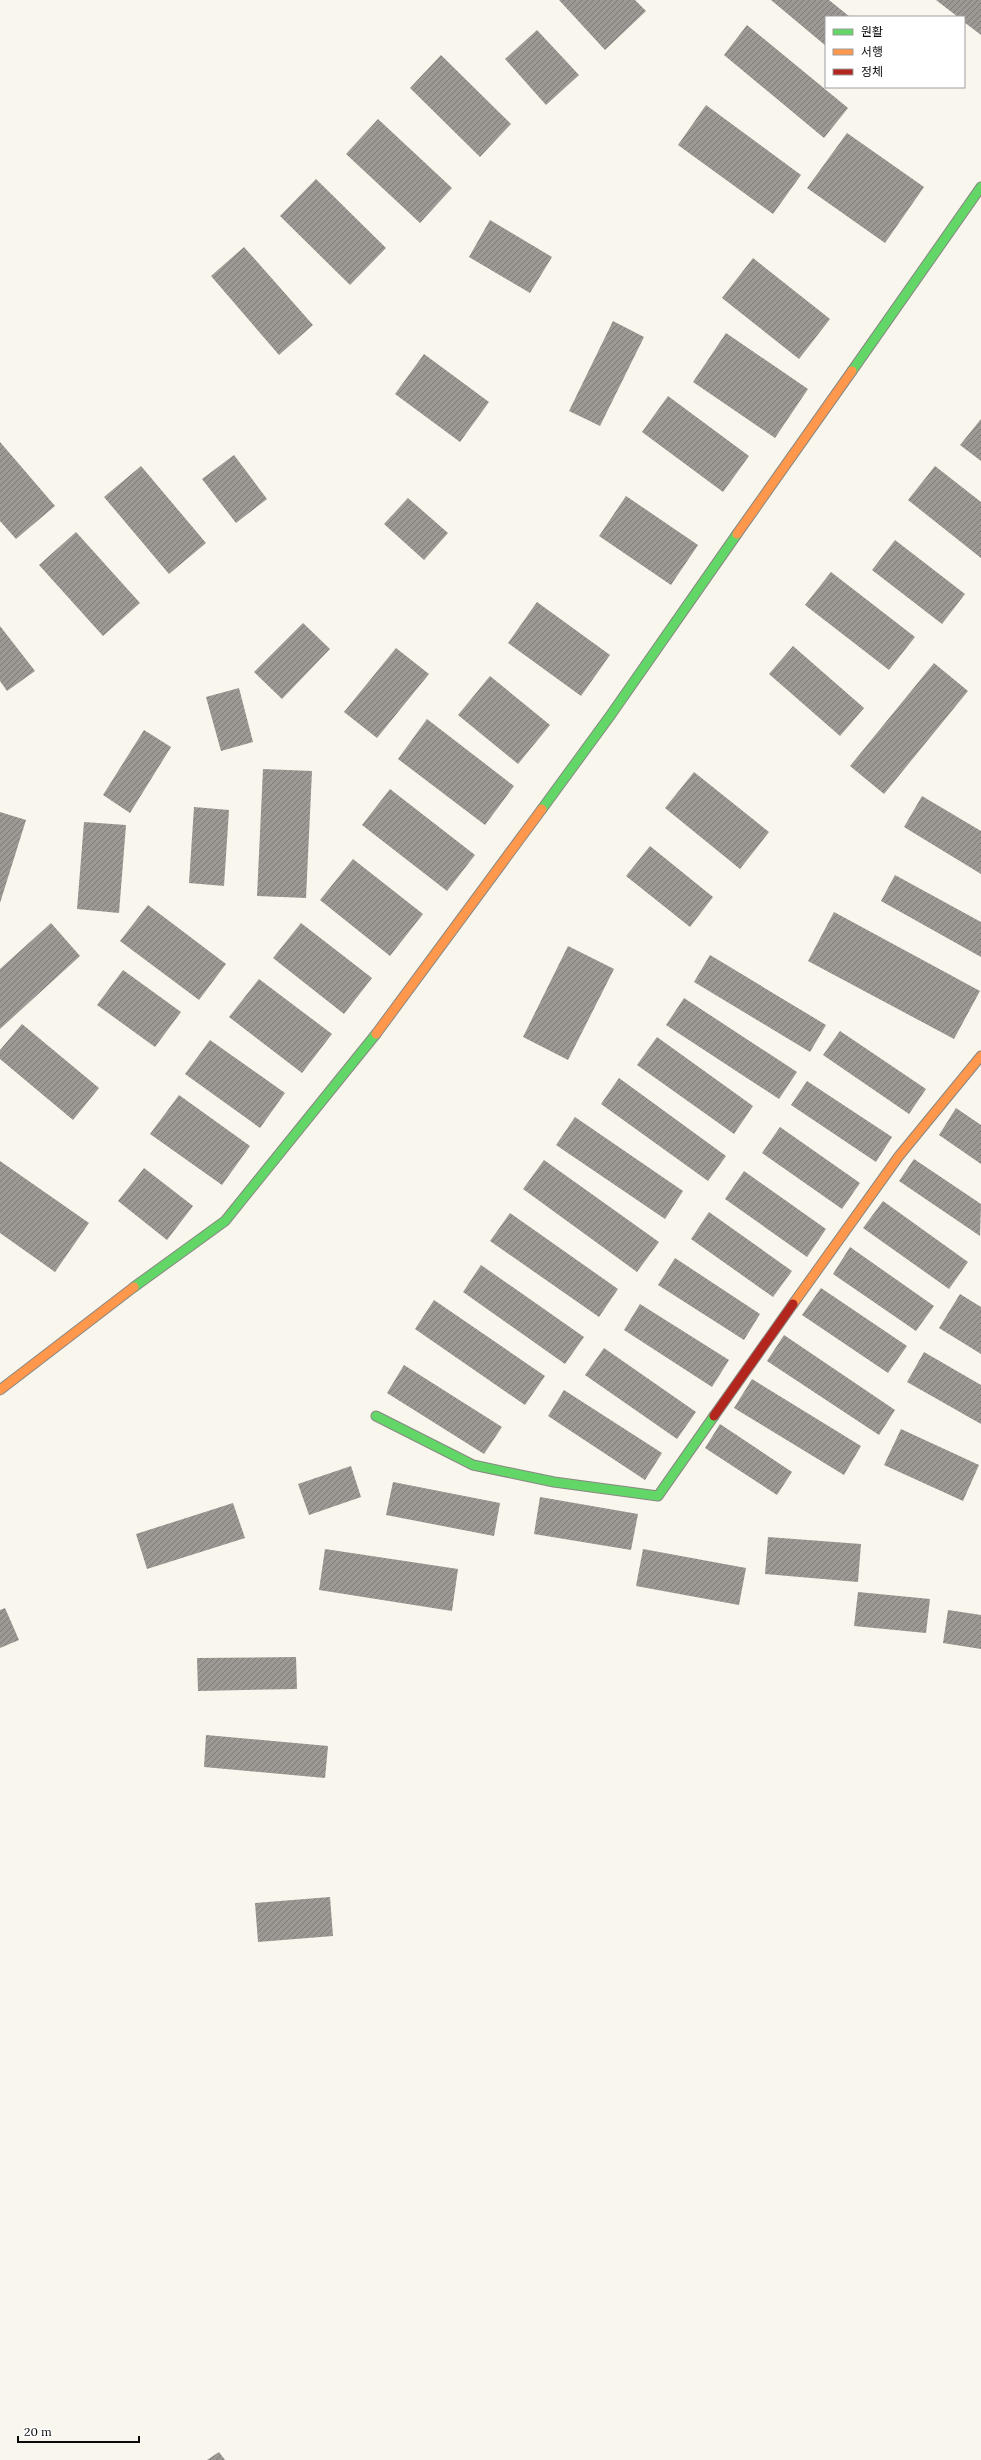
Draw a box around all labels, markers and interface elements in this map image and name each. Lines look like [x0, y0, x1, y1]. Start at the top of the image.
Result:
legend [825, 16, 965, 88]
text: 원활 [861, 24, 883, 39]
text: 서행 [861, 44, 883, 59]
text: 정체 [861, 64, 883, 79]
scale bar [18, 2418, 139, 2444]
text: 20 m [24, 2424, 52, 2439]

